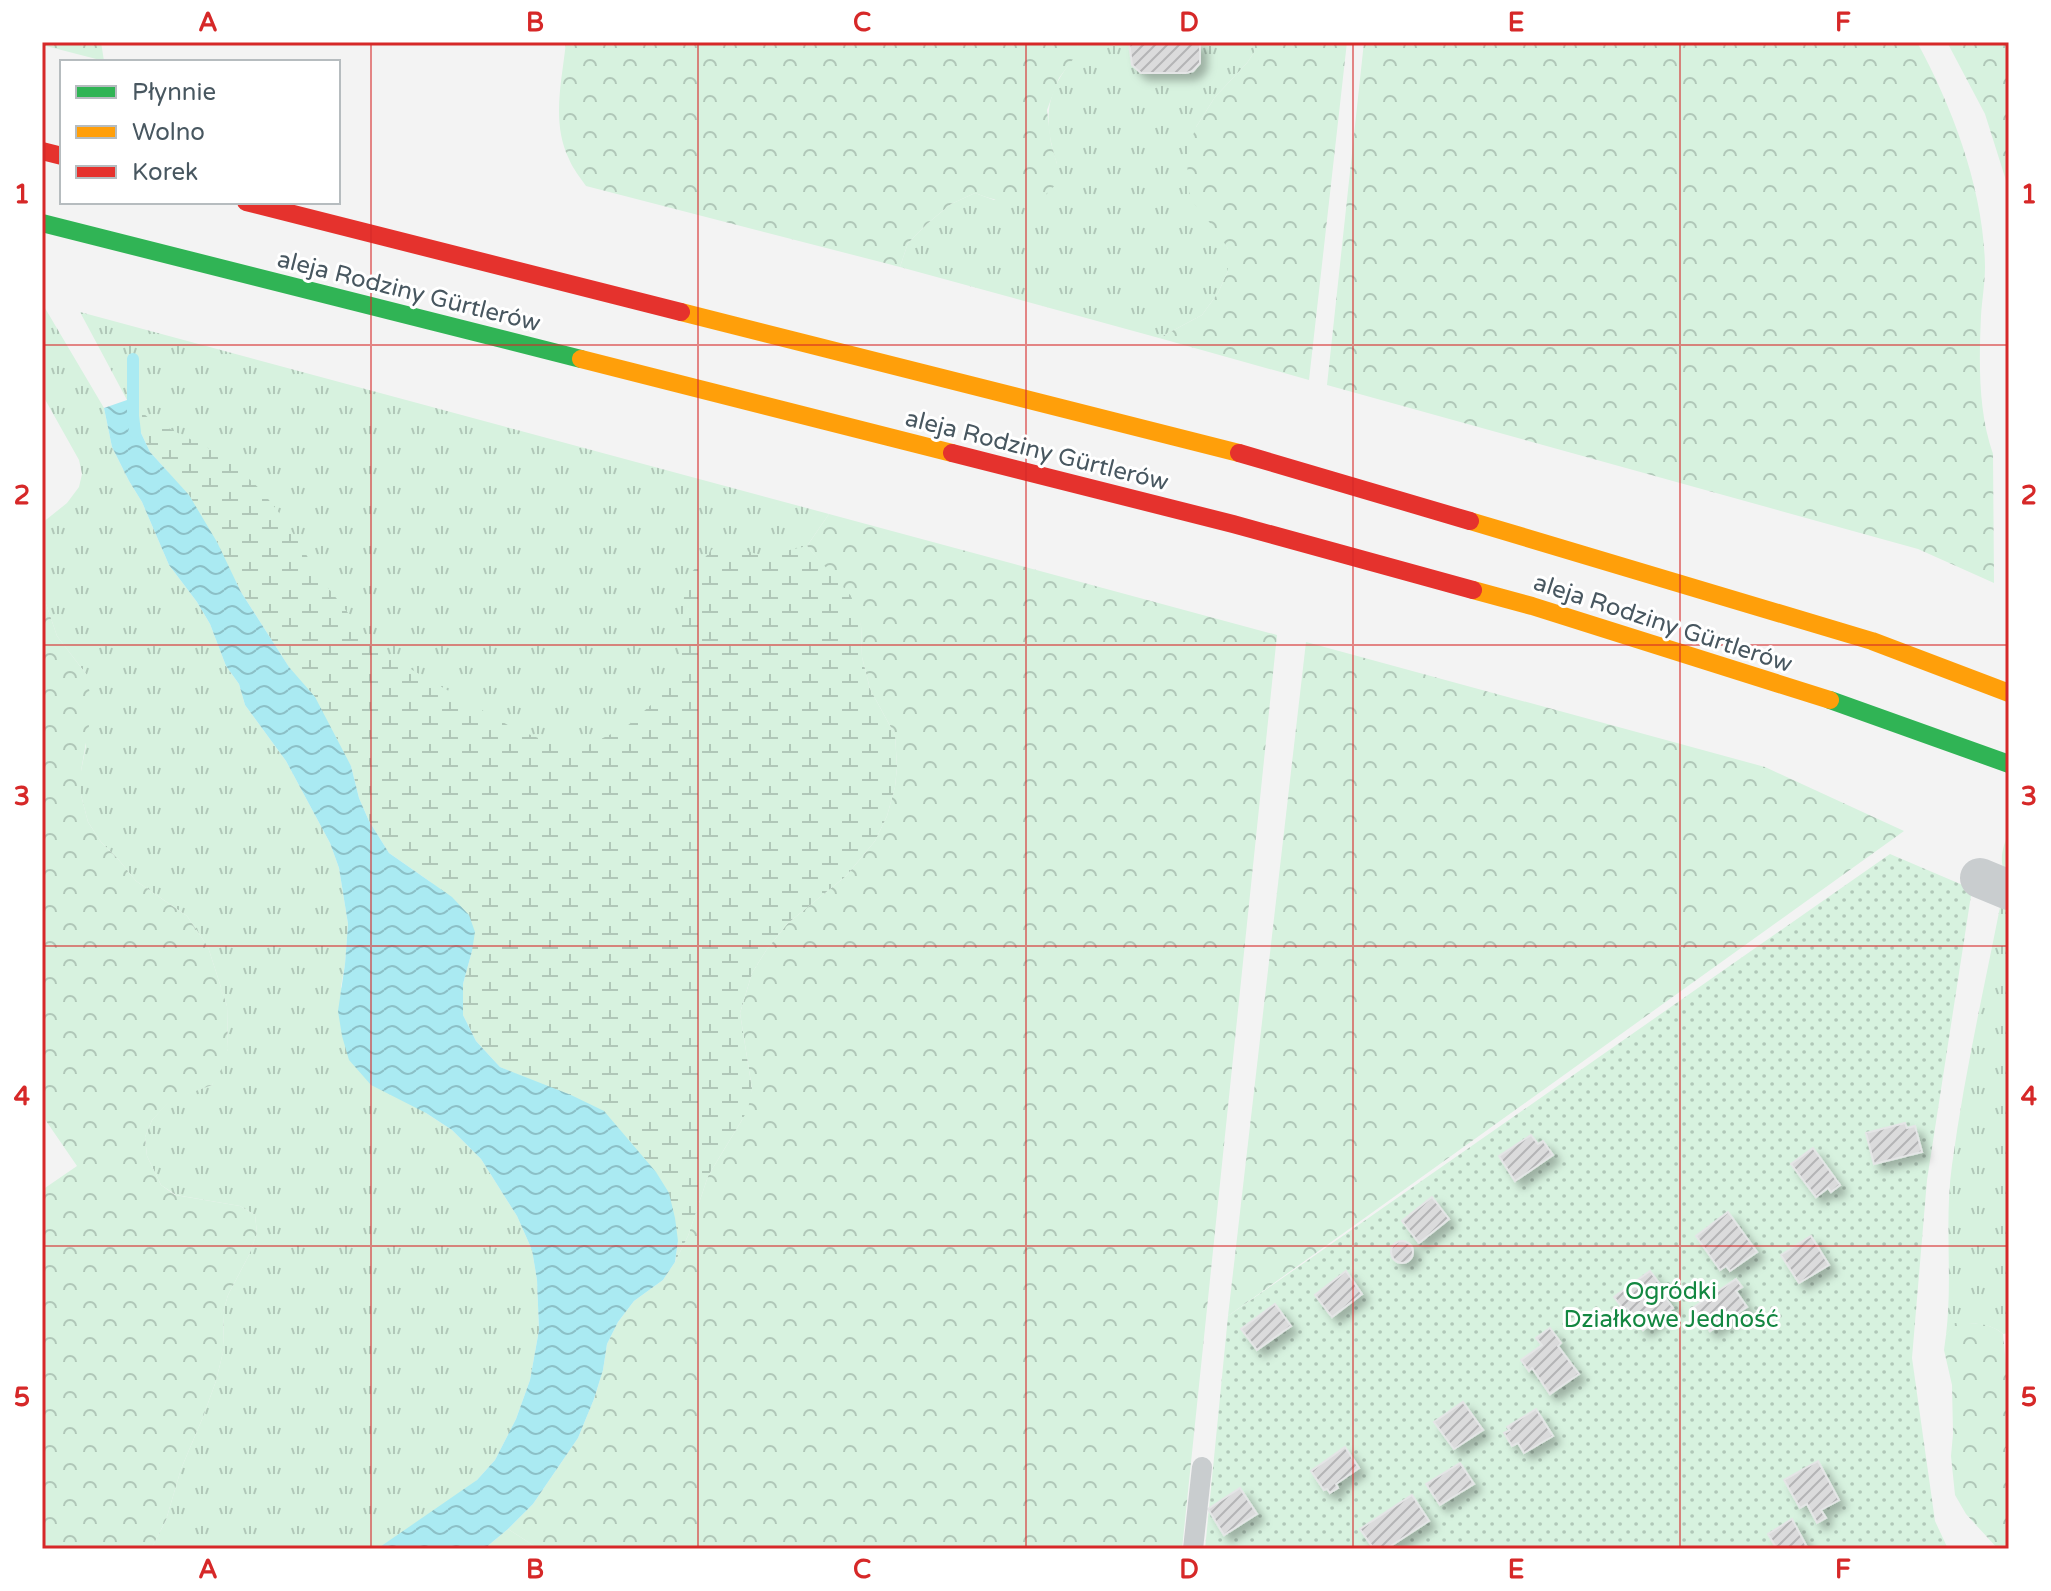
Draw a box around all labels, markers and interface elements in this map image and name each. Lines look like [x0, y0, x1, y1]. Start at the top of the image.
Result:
text: A [198, 7, 218, 38]
text: B [526, 7, 544, 38]
text: C [853, 7, 871, 38]
text: D [1179, 7, 1199, 38]
text: E [1508, 7, 1524, 38]
text: F [1835, 7, 1851, 38]
legend [60, 60, 340, 204]
text: Płynnie [132, 78, 216, 107]
text: Wolno [132, 118, 205, 147]
text: Korek [132, 158, 198, 187]
text: 1 [14, 179, 30, 210]
text: 1 [2021, 179, 2037, 210]
street label: aleja Rodziny Gürtlerów [274, 245, 543, 338]
street label: aleja Rodziny Gürtlerów [902, 404, 1171, 497]
text: 2 [14, 480, 30, 511]
text: 2 [2021, 480, 2037, 511]
street label: aleja Rodziny Gürtlerów [1530, 568, 1796, 679]
text: 3 [14, 781, 30, 812]
text: 3 [2021, 781, 2037, 812]
text: 4 [14, 1081, 30, 1112]
text: 4 [2021, 1081, 2037, 1112]
park label: Ogródki Działkowe Jedność [1563, 1277, 1779, 1334]
text: 5 [14, 1382, 30, 1413]
text: 5 [2021, 1382, 2037, 1413]
text: A [198, 1554, 218, 1585]
text: B [526, 1554, 544, 1585]
text: C [853, 1554, 871, 1585]
text: D [1179, 1554, 1199, 1585]
text: E [1508, 1554, 1524, 1585]
text: F [1835, 1554, 1851, 1585]

